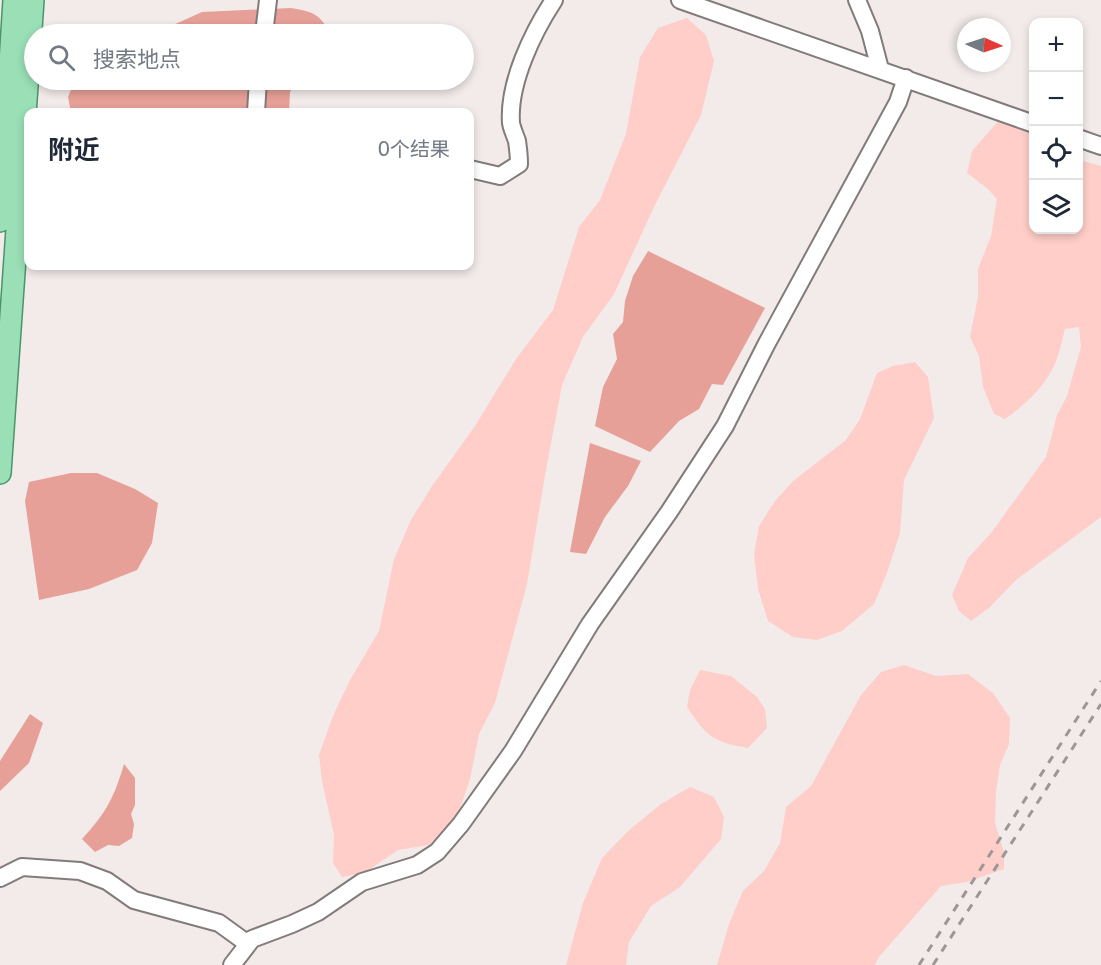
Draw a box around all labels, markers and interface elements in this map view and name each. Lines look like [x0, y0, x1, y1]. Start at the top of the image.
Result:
north arrow [957, 18, 1011, 72]
map controls [1029, 18, 1083, 234]
button: + [1029, 18, 1083, 72]
search box [24, 24, 474, 90]
icon: search [45, 41, 78, 74]
text: 搜索地点 [93, 46, 181, 72]
button: − [1029, 72, 1083, 126]
button: locate [1029, 126, 1083, 180]
text: 附近 [48, 134, 100, 165]
text: 0个结果 [378, 137, 450, 161]
button: layers [1029, 180, 1083, 234]

